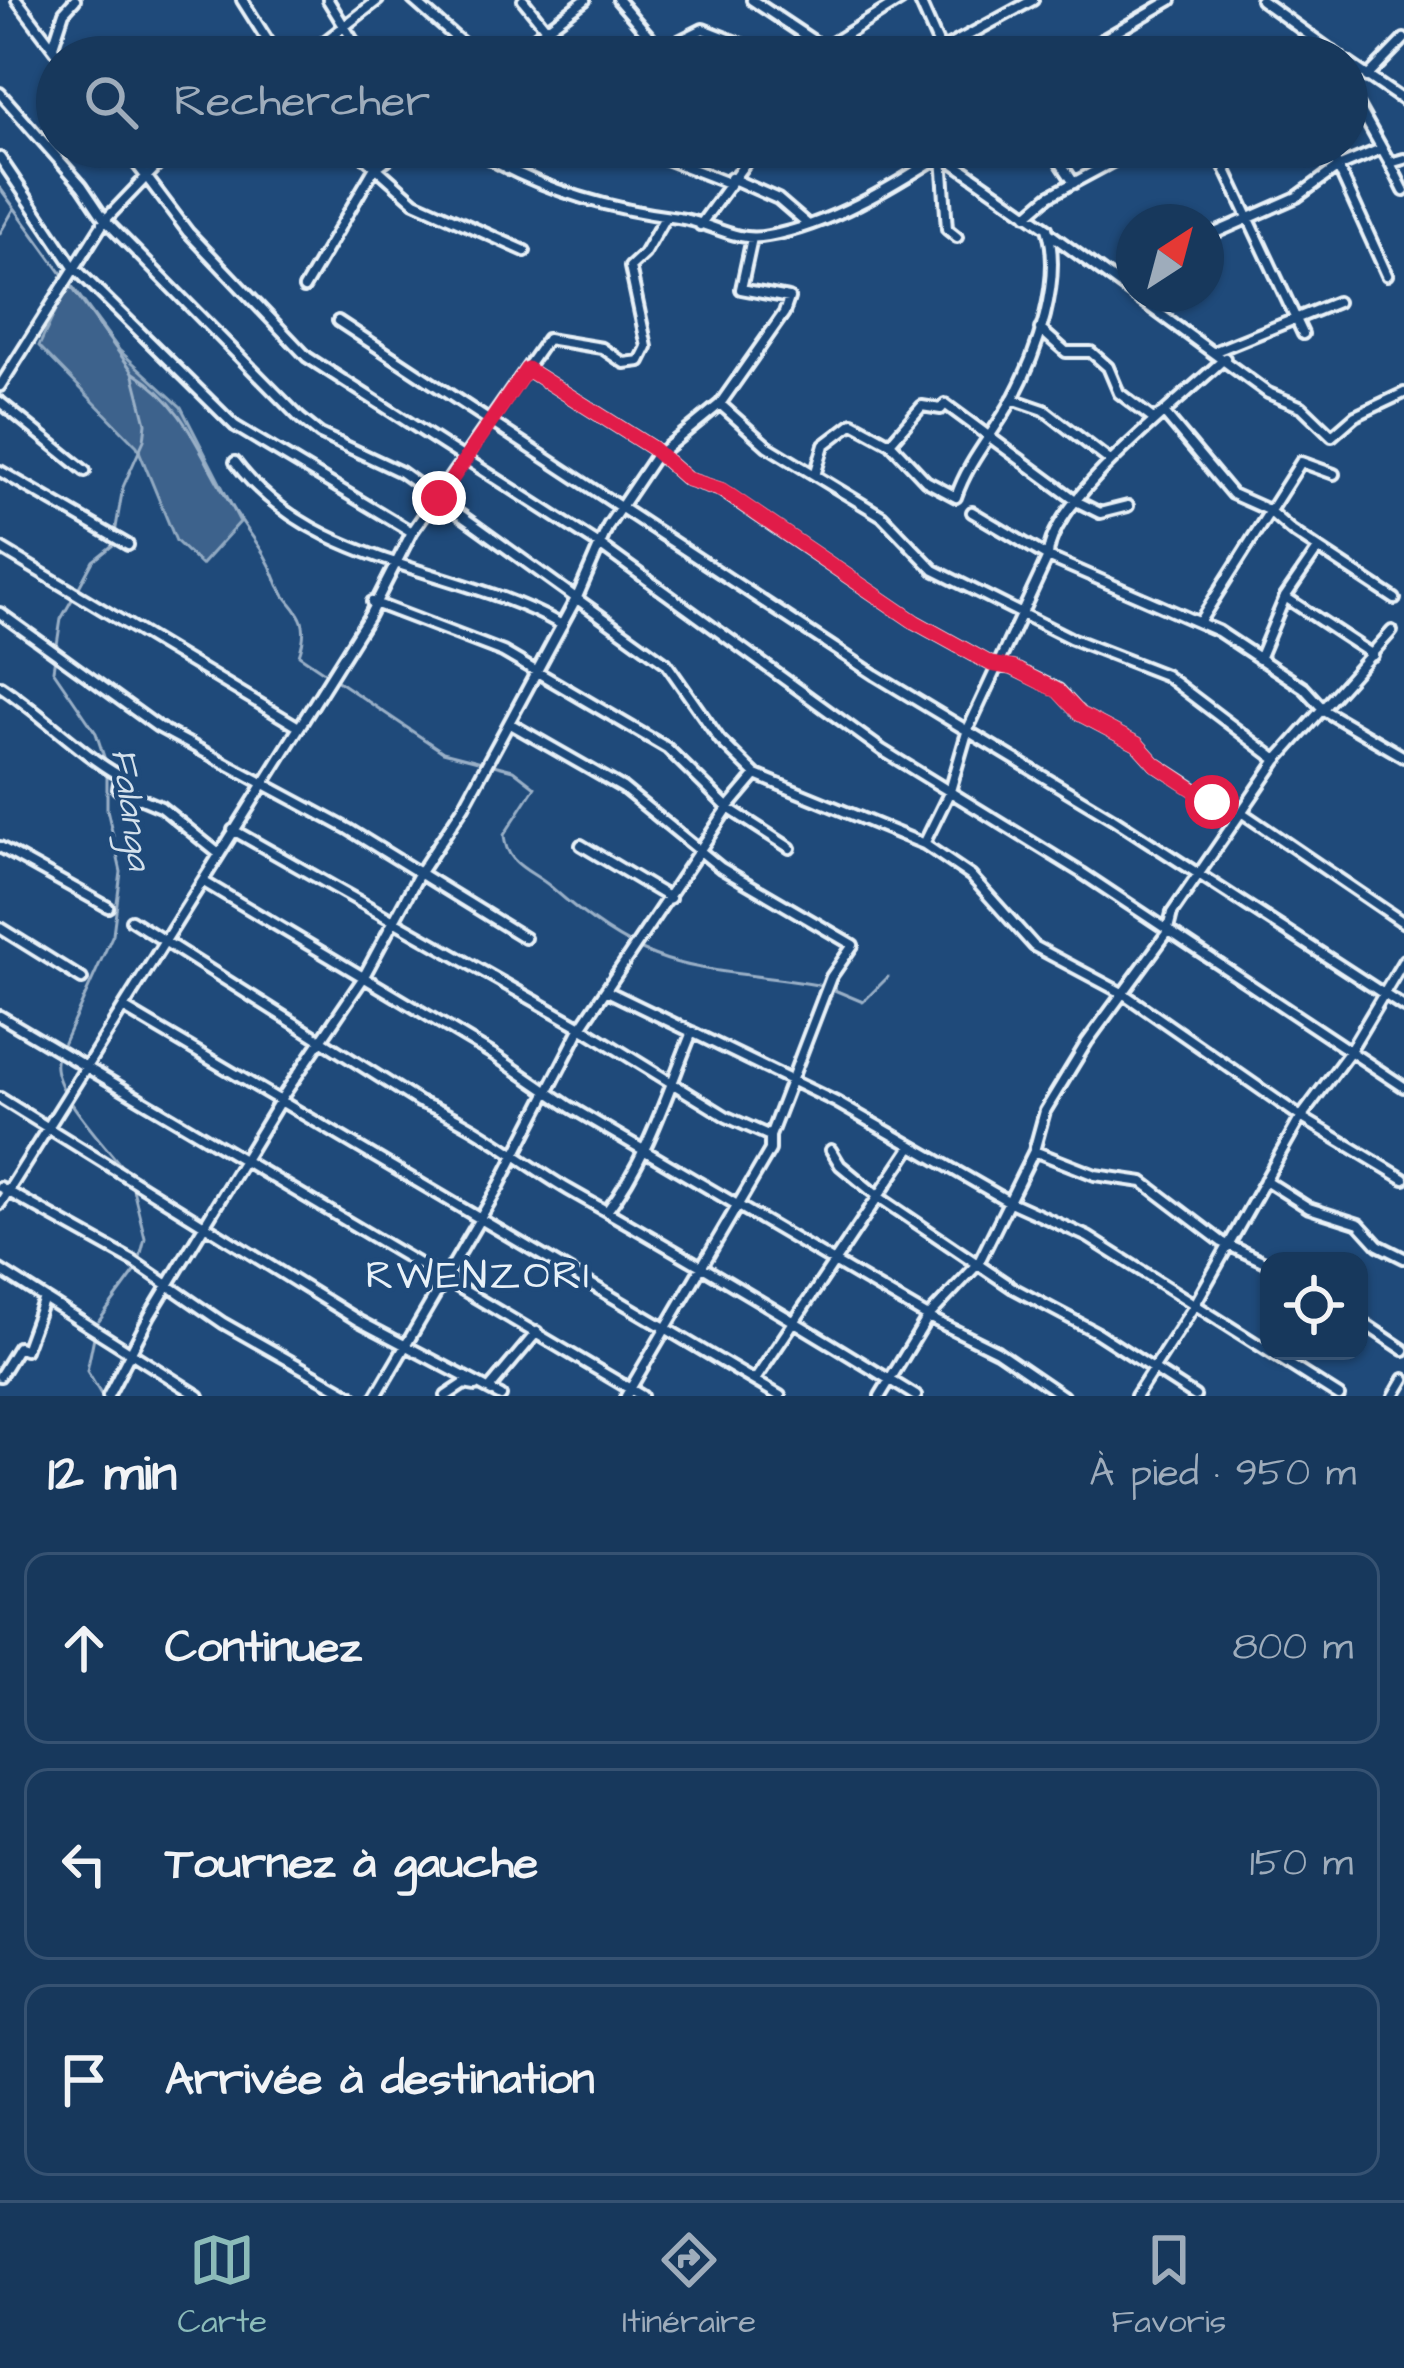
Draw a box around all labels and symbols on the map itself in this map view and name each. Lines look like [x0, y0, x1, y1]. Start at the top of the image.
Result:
north arrow [1116, 204, 1224, 312]
route end [412, 471, 466, 525]
water label: Falanga [96, 745, 165, 875]
route start [1185, 775, 1239, 829]
district label: RWENZORI [366, 1250, 592, 1304]

